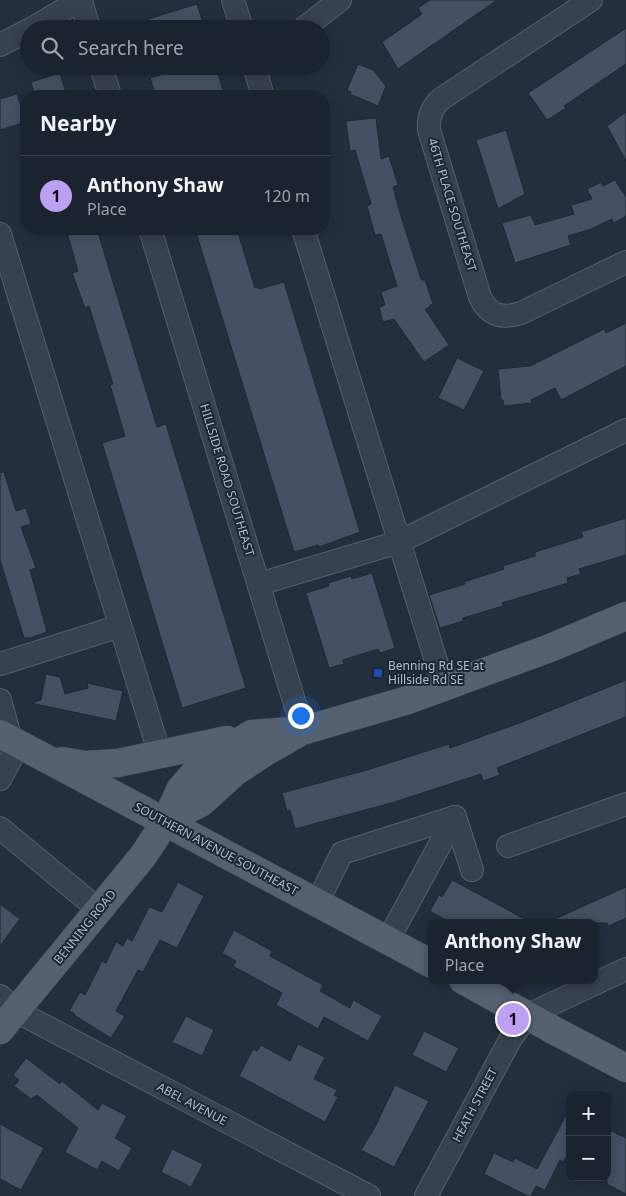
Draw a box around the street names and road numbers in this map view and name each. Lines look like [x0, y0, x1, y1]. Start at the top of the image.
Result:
street label: 46TH PLACE SOUTHEAST [424, 136, 481, 274]
street label: HILLSIDE ROAD SOUTHEAST [196, 401, 259, 559]
street label: SOUTHERN AVENUE SOUTHEAST [131, 798, 301, 899]
street label: BENNING ROAD [49, 886, 120, 967]
street label: HEATH STREET [448, 1064, 501, 1145]
street label: ABEL AVENUE [154, 1078, 230, 1129]

